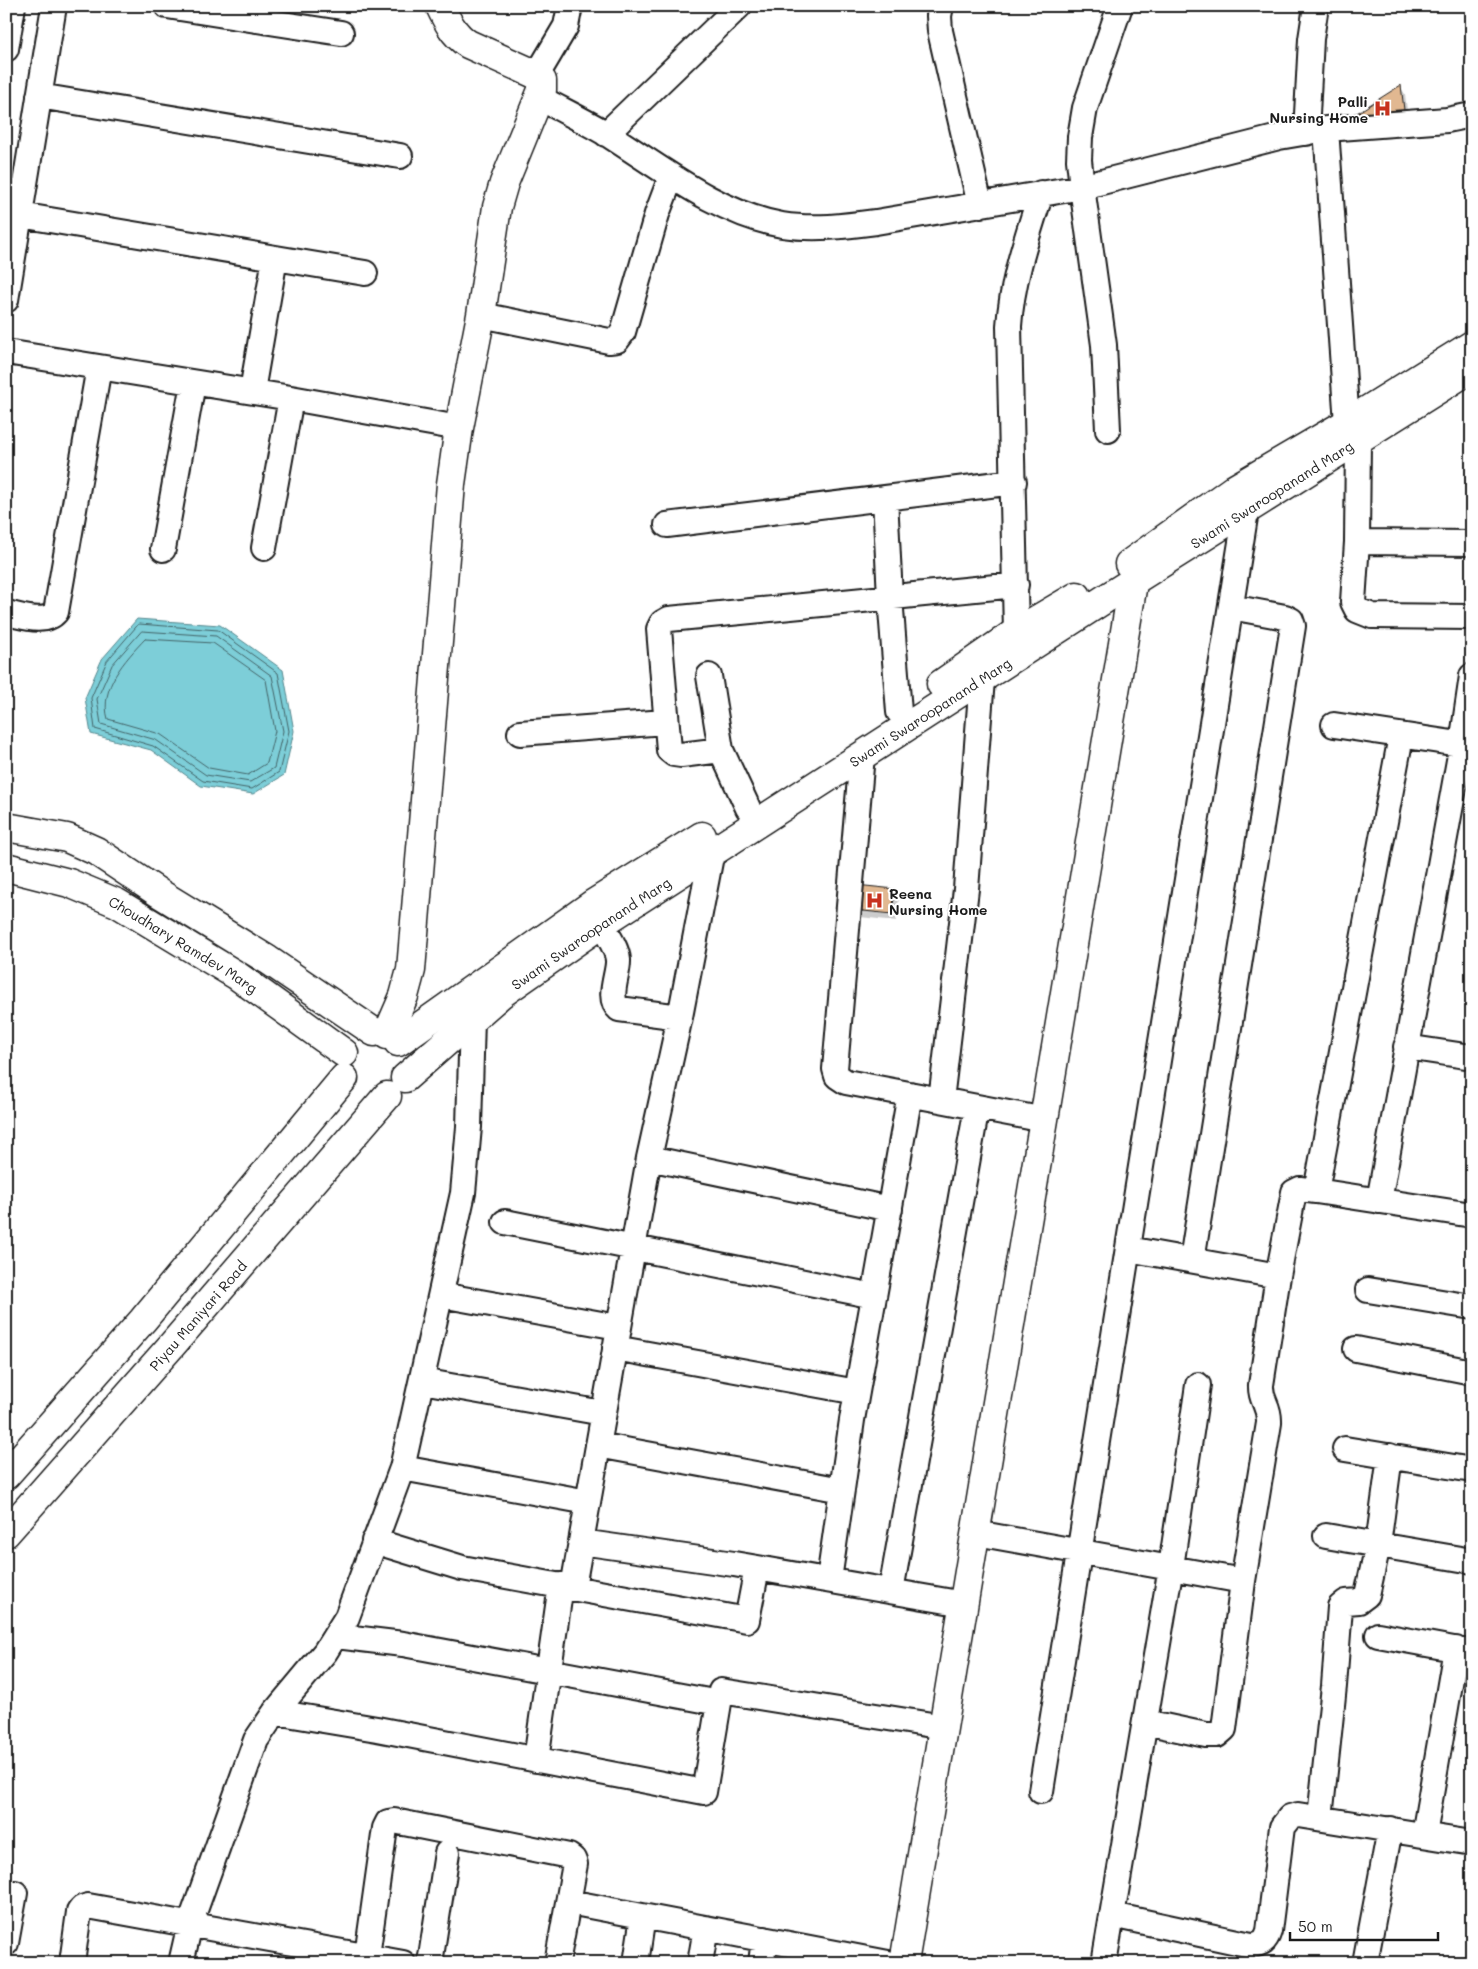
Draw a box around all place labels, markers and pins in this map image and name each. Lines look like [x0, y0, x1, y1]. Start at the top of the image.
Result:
place label: Palli Nursing Home [1270, 92, 1368, 127]
hospital icon: Palli Nursing Home [1372, 99, 1392, 119]
place label: Reena Nursing Home [889, 884, 987, 919]
hospital icon: Reena Nursing Home [865, 891, 885, 911]

